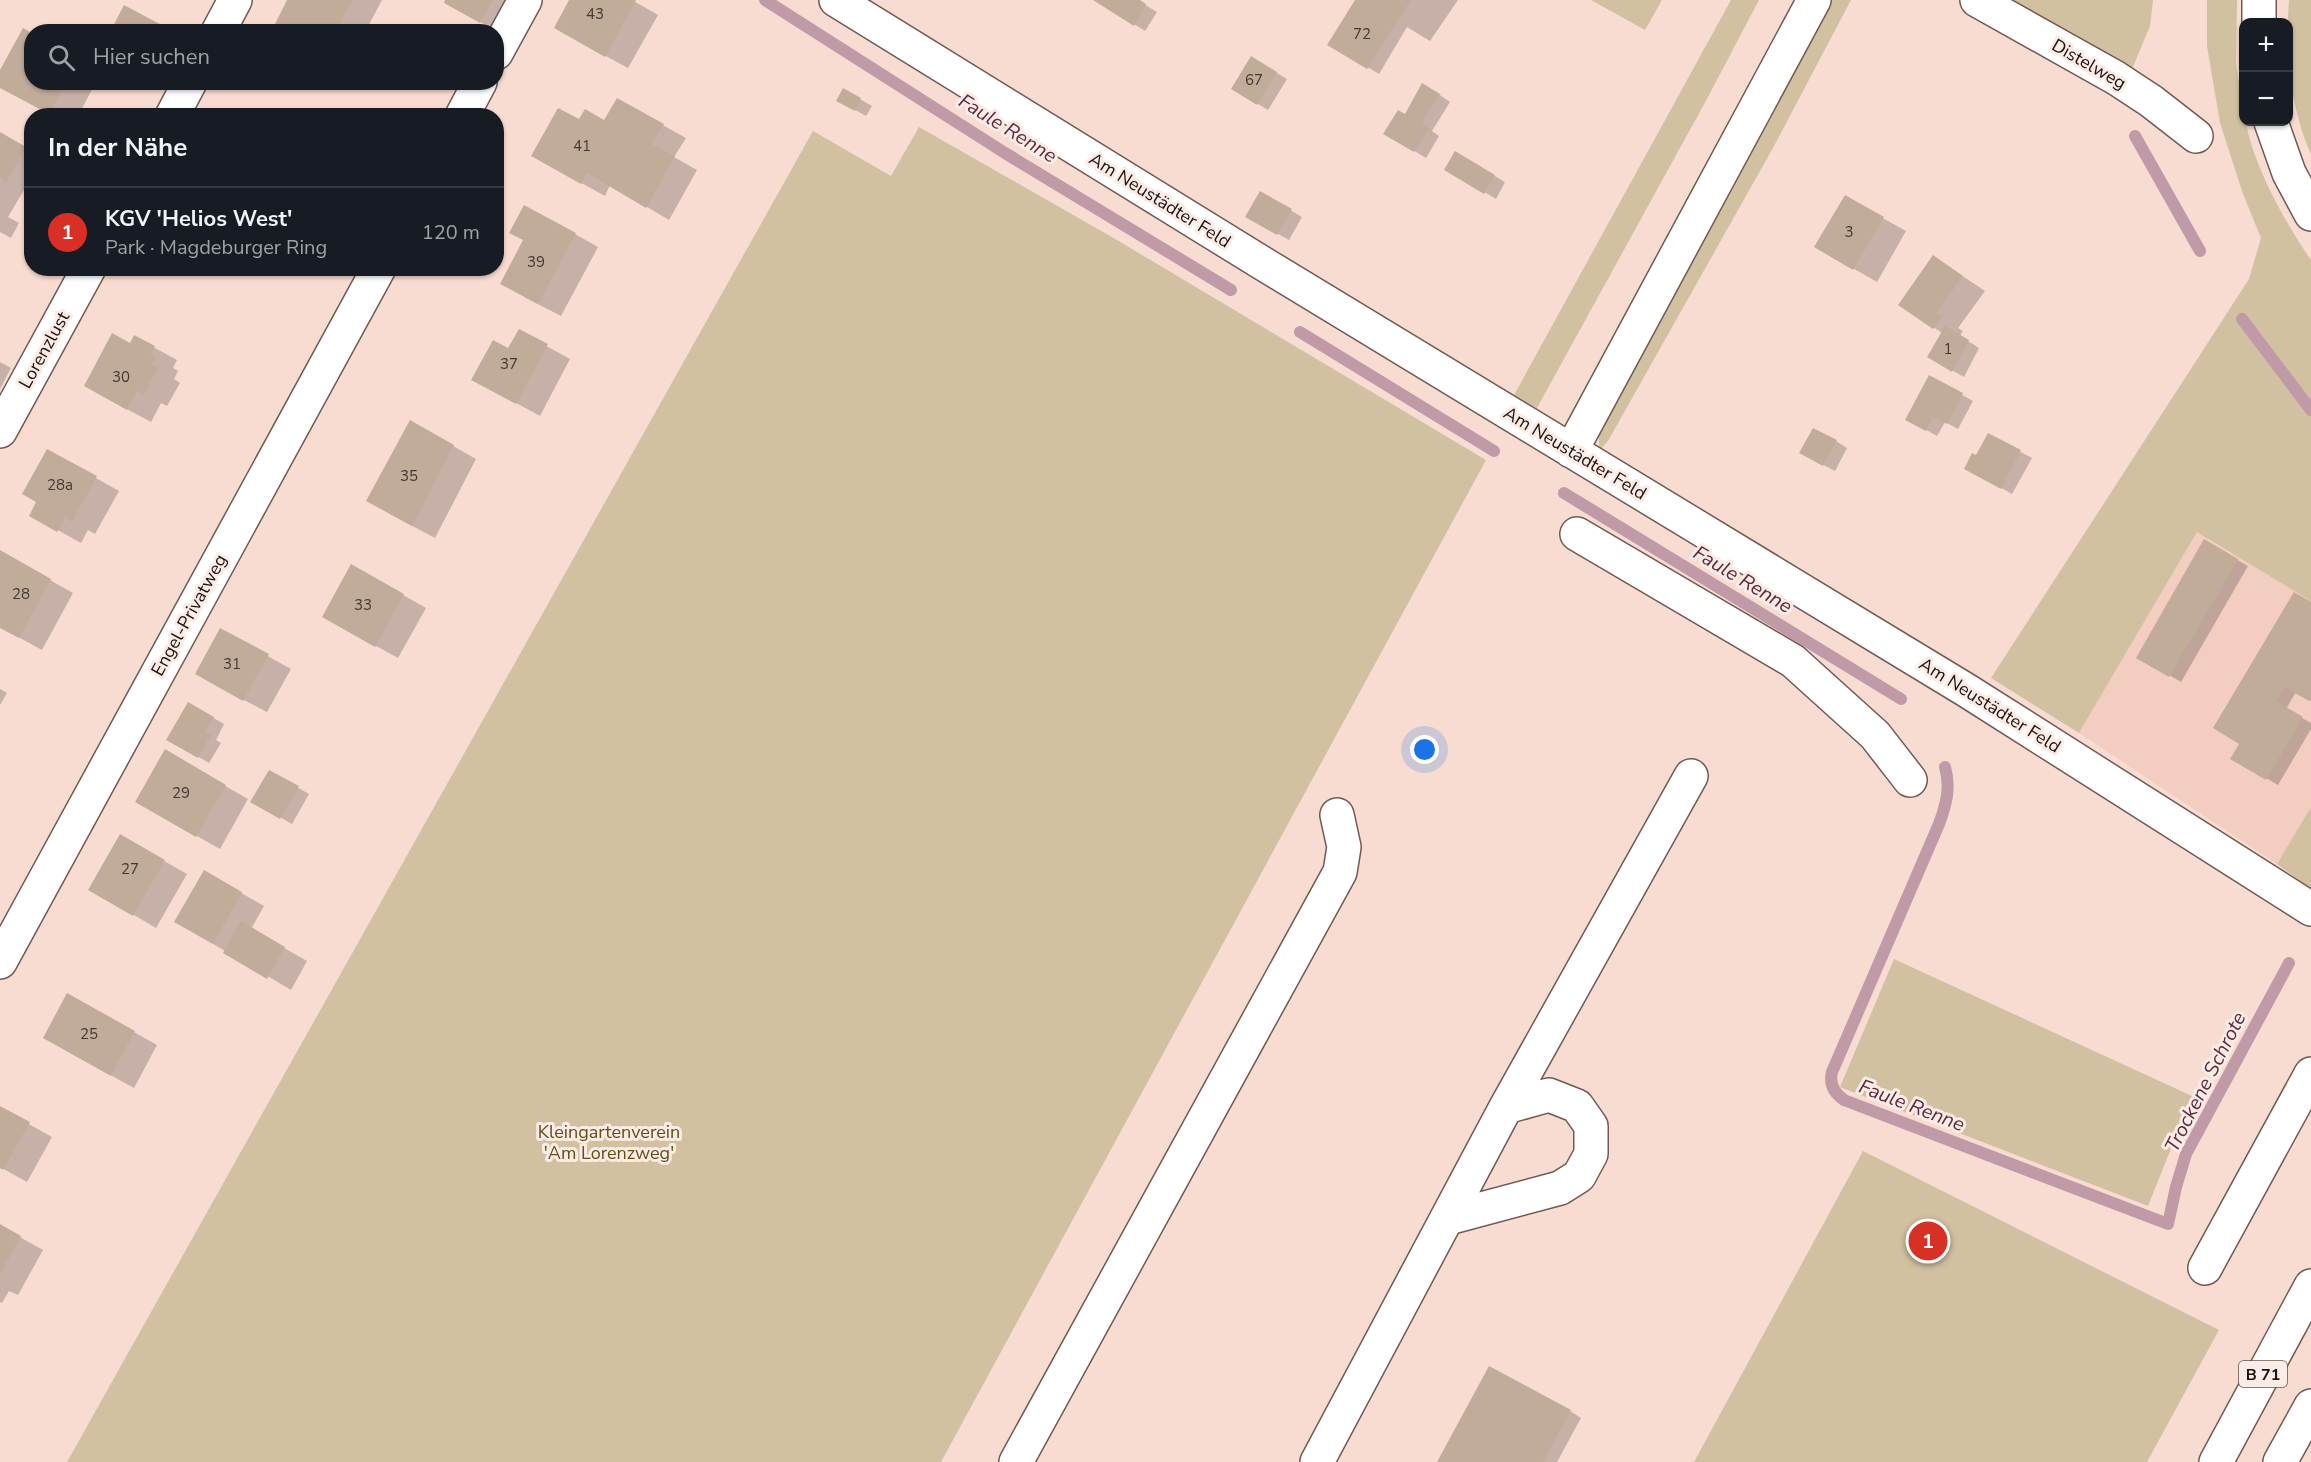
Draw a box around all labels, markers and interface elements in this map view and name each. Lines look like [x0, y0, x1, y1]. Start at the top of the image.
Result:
house number: 43 [586, 4, 604, 24]
map controls [2239, 18, 2293, 126]
button: + [2239, 18, 2293, 72]
search box [24, 24, 504, 90]
house number: 72 [1353, 24, 1371, 44]
street label: Distelweg [2047, 33, 2131, 95]
icon: search [45, 41, 78, 74]
text: Hier suchen [93, 42, 210, 72]
house number: 67 [1245, 70, 1263, 90]
button: − [2239, 72, 2293, 126]
water label: Faule Renne [953, 88, 1062, 170]
text: In der Nähe [48, 130, 187, 165]
house number: 41 [573, 136, 591, 156]
street label: Am Neustädter Feld [1085, 147, 1235, 253]
text: KGV 'Helios West' [105, 204, 292, 234]
text: 1 [62, 219, 74, 246]
text: 120 m [422, 219, 480, 246]
house number: 3 [1844, 222, 1854, 242]
text: Park · Magdeburger Ring [105, 234, 327, 261]
house number: 39 [527, 252, 545, 272]
street label: Lorenzlust [13, 307, 75, 393]
house number: 1 [1943, 339, 1953, 359]
house number: 37 [500, 354, 518, 374]
house number: 30 [112, 367, 130, 387]
street label: Am Neustädter Feld [1499, 401, 1651, 505]
house number: 35 [400, 466, 418, 486]
house number: 28a [47, 475, 73, 495]
water label: Faule Renne [1688, 539, 1798, 620]
street label: Engel-Privatweg [146, 550, 232, 680]
house number: 28 [12, 584, 30, 604]
house number: 33 [354, 595, 372, 615]
street label: Am Neustädter Feld [1915, 652, 2065, 758]
house number: 31 [223, 654, 241, 674]
your location [1410, 735, 1439, 764]
house number: 29 [172, 783, 190, 803]
house number: 27 [121, 859, 139, 879]
water label: Trockene Schrote [2158, 1007, 2253, 1157]
house number: 25 [80, 1024, 98, 1044]
water label: Faule Renne [1855, 1073, 1969, 1138]
park label: Kleingartenverein 'Am Lorenzweg' [538, 1120, 680, 1165]
pin: 1 [1908, 1218, 1948, 1264]
road number: B 71 [2239, 1361, 2287, 1387]

